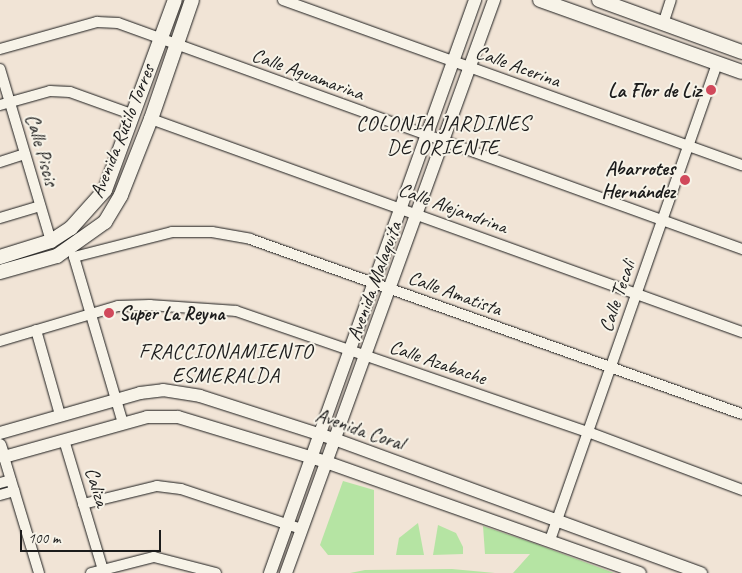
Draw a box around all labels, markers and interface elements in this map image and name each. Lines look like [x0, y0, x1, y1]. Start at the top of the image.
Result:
street label: Calle Acerina [473, 40, 563, 92]
street label: Calle Aguamarina [249, 43, 367, 105]
street label: Avenida Rutilo Torres [84, 61, 160, 201]
place label: La Flor de Liz [608, 78, 701, 102]
marker: La Flor de Liz [705, 84, 717, 96]
district label: COLONIA JARDINES DE ORIENTE [355, 110, 531, 160]
street label: Calle Piscis [20, 111, 64, 189]
place label: Abarrotes Hernández [602, 156, 675, 203]
marker: Abarrotes Hernández [679, 174, 691, 186]
street label: Calle Alejandrina [395, 177, 511, 239]
street label: Avenida Malaquita [341, 218, 407, 344]
street label: Calle Tecali [594, 258, 640, 334]
street label: Calle Amatista [405, 265, 505, 321]
place label: Super La Reyna [119, 301, 226, 325]
marker: Super La Reyna [103, 307, 115, 319]
street label: Calle Azabache [386, 334, 490, 390]
district label: FRACCIONAMIENTO ESMERALDA [137, 338, 315, 388]
street label: Avenida Coral [313, 403, 407, 455]
street label: Caliza [80, 464, 114, 510]
scale bar [22, 520, 164, 552]
text: 100 m [28, 529, 60, 548]

